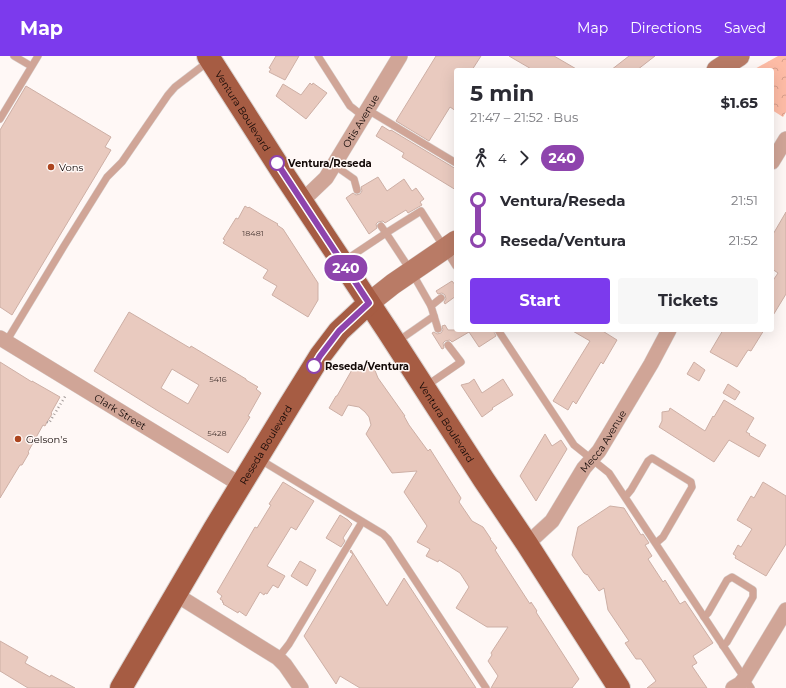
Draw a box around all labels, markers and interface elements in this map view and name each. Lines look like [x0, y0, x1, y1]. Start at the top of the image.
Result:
text: Map [20, 17, 63, 40]
text: Map [577, 19, 608, 37]
text: Directions [630, 19, 702, 37]
text: Saved [724, 19, 766, 37]
street label: Ventura Boulevard [212, 68, 273, 154]
text: 5 min [470, 80, 534, 107]
street label: Otis Avenue [340, 92, 382, 150]
text: $1.65 [720, 93, 758, 112]
text: 21:47 – 21:52 · Bus [470, 109, 578, 125]
icon: walk [470, 147, 492, 169]
icon: forward [513, 147, 535, 169]
text: 240 [549, 149, 576, 167]
text: 4 [498, 150, 507, 166]
marker: Ventura/Reseda [269, 155, 285, 171]
place label: Ventura/Reseda [287, 157, 372, 170]
place label: Vons [59, 161, 83, 174]
marker: Vons [46, 162, 56, 172]
text: Ventura/Reseda [500, 191, 626, 210]
text: 21:51 [731, 192, 758, 208]
house number: 18481 [242, 228, 264, 238]
text: Reseda/Ventura [500, 231, 626, 250]
text: 21:52 [728, 232, 758, 248]
line badge: 240 [323, 255, 369, 281]
text: 240 [332, 259, 360, 277]
button: Start [470, 278, 610, 324]
button: Tickets [618, 278, 758, 324]
marker: Reseda/Ventura [306, 358, 322, 374]
place label: Reseda/Ventura [325, 360, 409, 373]
house number: 5416 [209, 374, 227, 384]
street label: Ventura Boulevard [415, 380, 477, 465]
street label: Clark Street [92, 391, 148, 433]
street label: Reseda Boulevard [237, 403, 295, 487]
street label: Mecca Avenue [577, 408, 629, 475]
house number: 5428 [207, 428, 227, 438]
place label: Gelson's [26, 433, 67, 446]
marker: Gelson's [13, 434, 23, 444]

